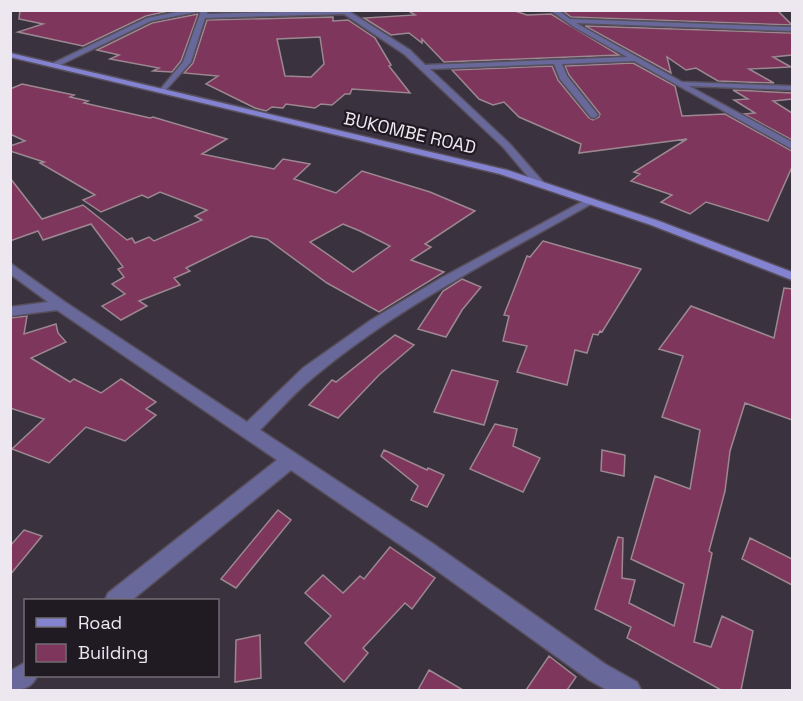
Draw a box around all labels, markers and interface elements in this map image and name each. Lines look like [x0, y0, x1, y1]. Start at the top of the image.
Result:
street label: BUKOMBE ROAD [342, 106, 479, 159]
legend [24, 599, 219, 677]
text: Road [78, 611, 122, 634]
text: Building [78, 641, 148, 664]

